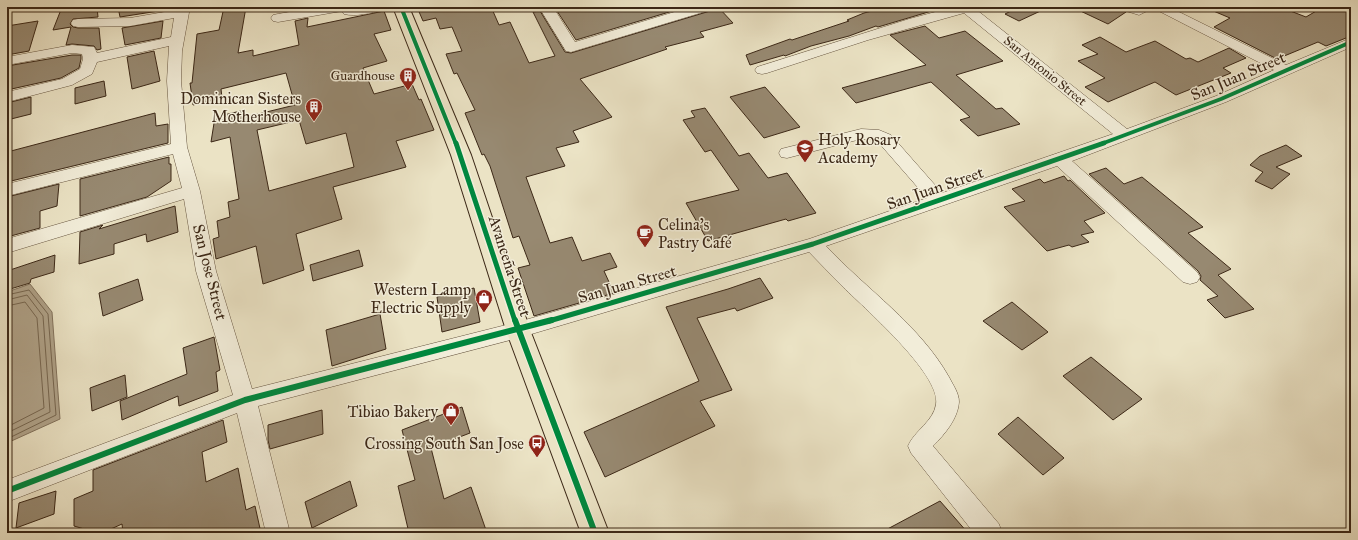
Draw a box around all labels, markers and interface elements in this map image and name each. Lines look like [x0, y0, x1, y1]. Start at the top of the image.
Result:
street label: San Antonio Street [1000, 33, 1090, 110]
street label: San Juan Street [1188, 47, 1289, 105]
building icon: Guardhouse [398, 66, 418, 91]
place label: Guardhouse [331, 68, 396, 84]
place label: Dominican Sisters Motherhouse [180, 89, 301, 126]
building icon: Dominican Sisters Motherhouse [304, 97, 324, 122]
place label: Holy Rosary Academy [817, 130, 901, 167]
school or university icon: Holy Rosary Academy [795, 138, 815, 163]
street label: San Juan Street [884, 162, 987, 214]
street label: Avanceña Street [484, 212, 535, 319]
place label: Celina's Pastry Café [658, 215, 732, 252]
street label: San Jose Street [188, 222, 231, 322]
cafe icon: Celina's Pastry Café [635, 223, 655, 248]
street label: San Juan Street [576, 261, 679, 308]
place label: Western Lamp Electric Supply [370, 280, 472, 317]
shop icon: Western Lamp Electric Supply [474, 288, 494, 313]
shop icon: Tibiao Bakery [441, 401, 461, 426]
place label: Tibiao Bakery [347, 402, 439, 421]
bus stop icon: Crossing South San Jose [527, 433, 547, 458]
place label: Crossing South San Jose [365, 434, 524, 454]

